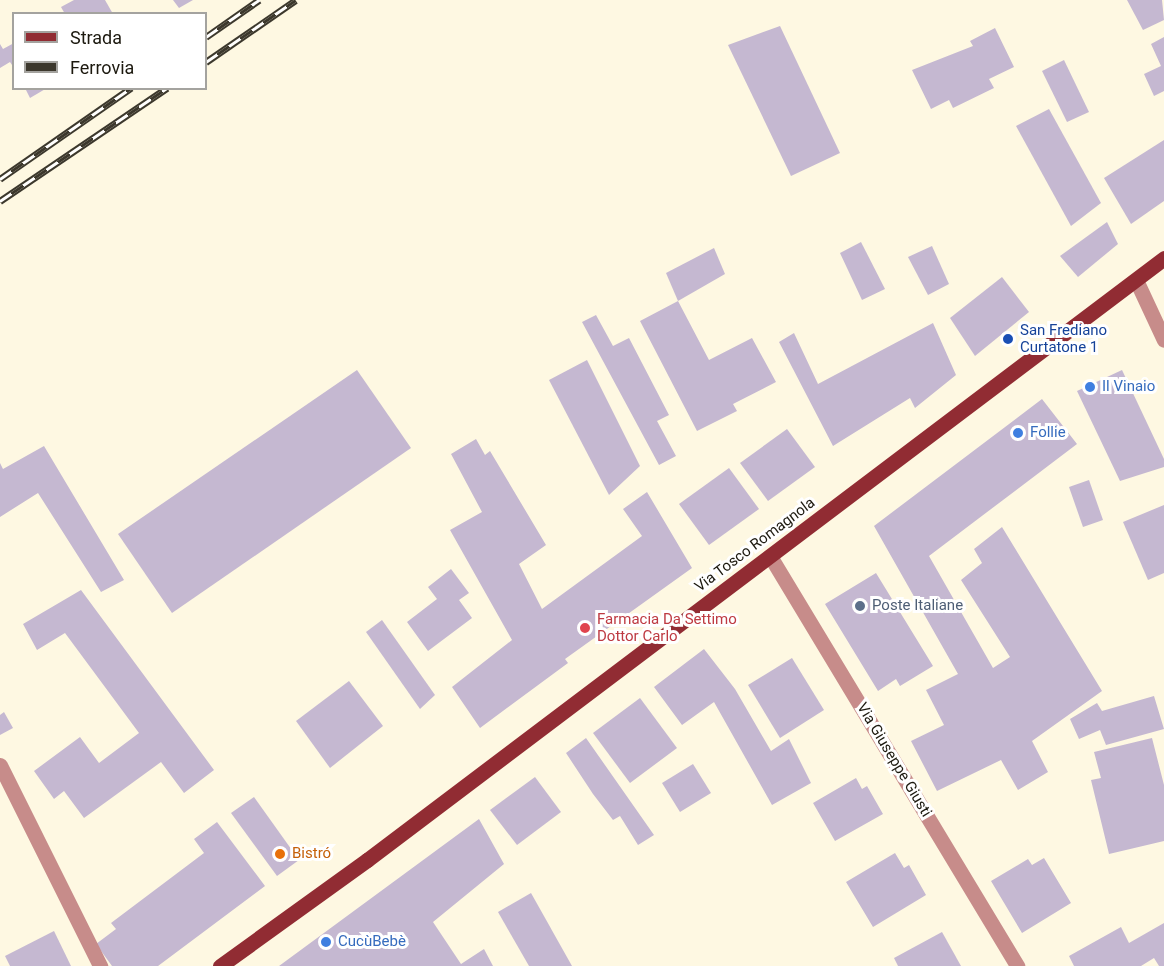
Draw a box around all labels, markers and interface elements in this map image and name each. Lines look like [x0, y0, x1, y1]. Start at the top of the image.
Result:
legend [12, 12, 207, 90]
text: Strada [70, 27, 122, 48]
text: Ferrovia [70, 57, 134, 78]
place label: San Frediano Curtatone 1 [1020, 321, 1107, 356]
marker: San Frediano Curtatone 1 [1001, 332, 1015, 346]
place label: Il Vinaio [1102, 378, 1155, 396]
marker: Il Vinaio [1083, 380, 1097, 394]
place label: Follie [1030, 424, 1066, 442]
marker: Follie [1011, 426, 1025, 440]
street label: Via Tosco Romagnola [691, 494, 819, 596]
place label: Poste Italiane [872, 597, 963, 615]
marker: Poste Italiane [853, 599, 867, 613]
place label: Farmacia Da Settimo Dottor Carlo [597, 610, 737, 645]
marker: Farmacia Da Settimo Dottor Carlo [578, 621, 592, 635]
street label: Via Giuseppe Giusti [853, 700, 935, 820]
place label: Bistró [292, 845, 331, 863]
marker: Bistró [273, 847, 287, 861]
place label: CucùBebè [338, 933, 406, 951]
marker: CucùBebè [319, 935, 333, 949]

